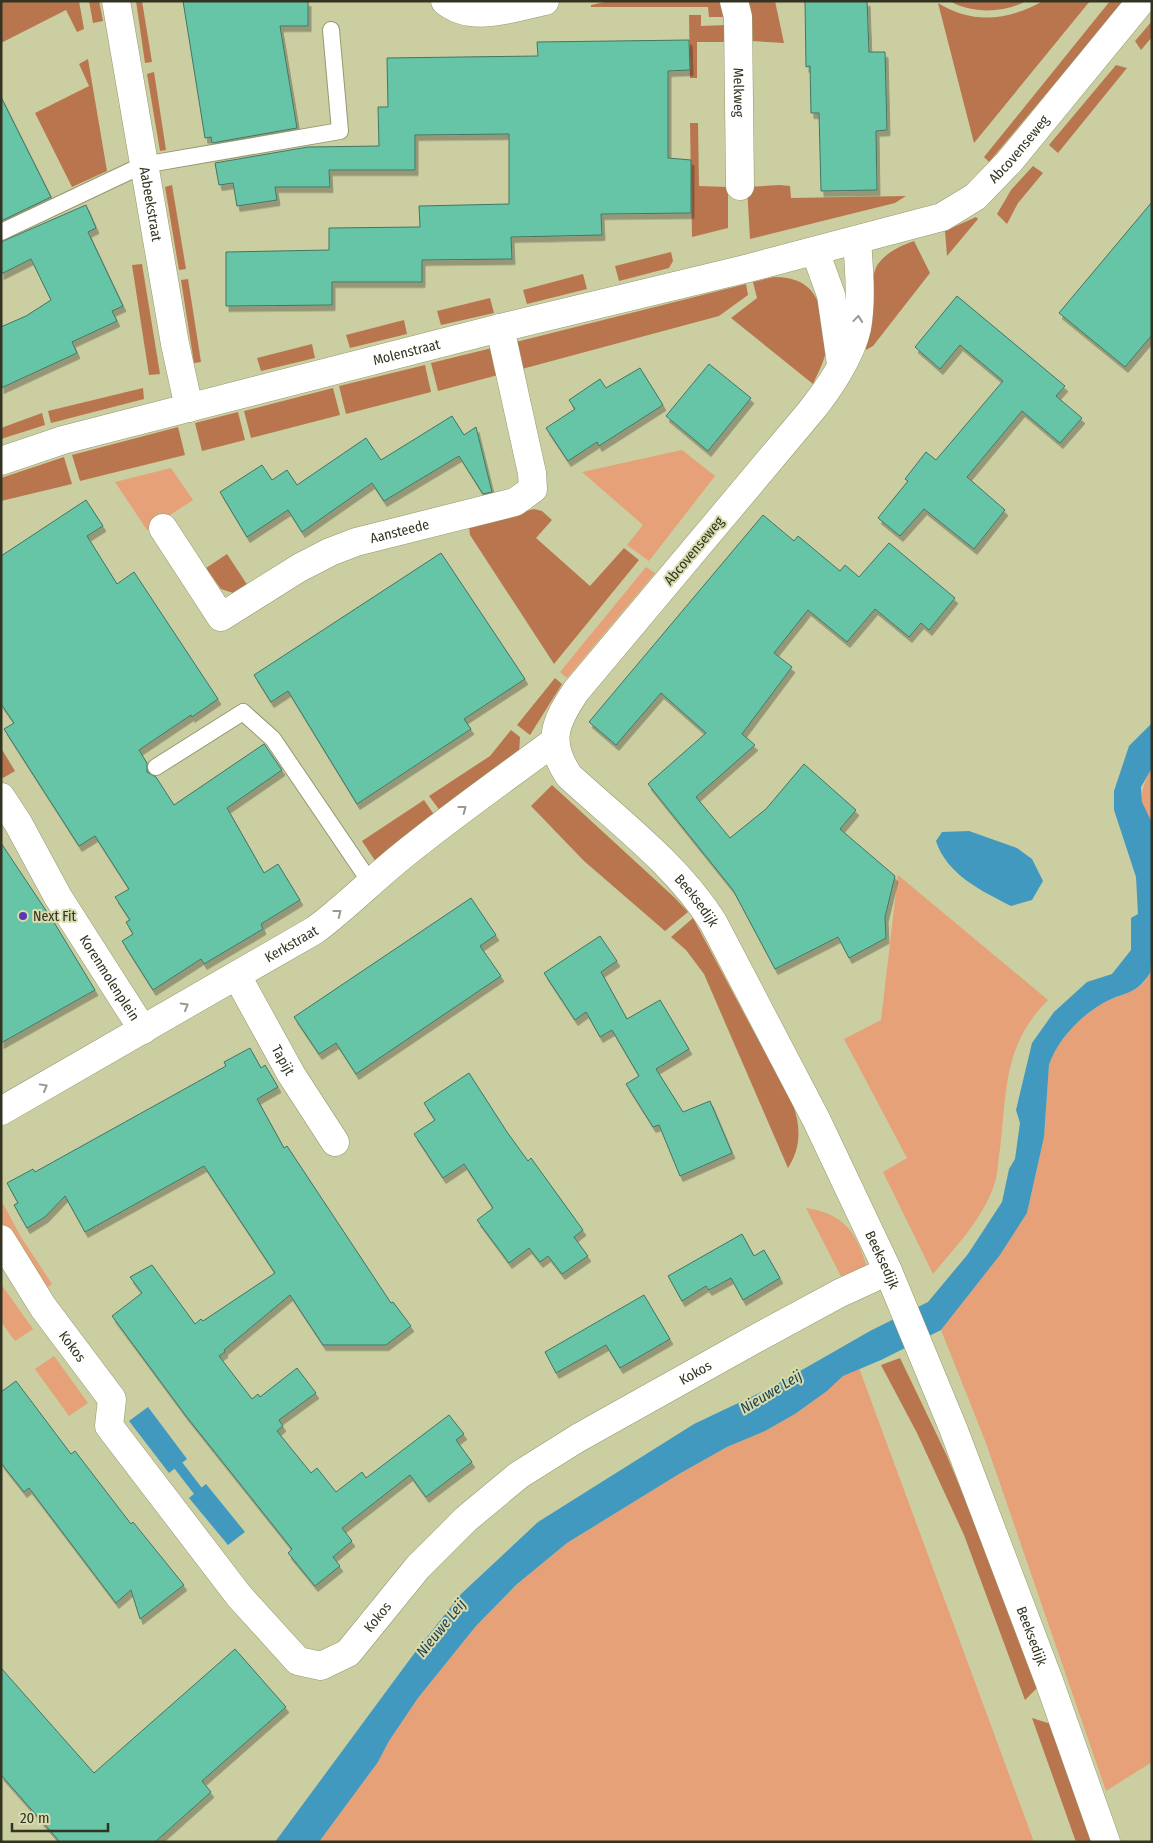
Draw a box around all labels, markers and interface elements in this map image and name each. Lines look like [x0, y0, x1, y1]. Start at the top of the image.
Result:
street label: Melkweg [730, 67, 748, 118]
street label: Abcovenseweg [985, 111, 1053, 186]
street label: Aabeekstraat [136, 165, 166, 243]
one-way arrow [852, 315, 863, 323]
street label: Molenstraat [371, 335, 442, 369]
street label: Abcovenseweg [661, 513, 728, 589]
street label: Aansteede [368, 515, 431, 547]
one-way arrow [457, 806, 467, 815]
street label: Beeksedijk [671, 871, 723, 930]
place label: Next Fit [33, 908, 76, 925]
one-way arrow [333, 909, 342, 918]
marker: Next Fit [17, 910, 29, 922]
street label: Kerkstraat [262, 921, 321, 966]
street label: Korenmolenplein [76, 932, 143, 1024]
one-way arrow [180, 1003, 189, 1013]
street label: Tapijt [268, 1042, 299, 1078]
one-way arrow [38, 1083, 47, 1093]
street label: Beeksedijk [862, 1228, 903, 1292]
street label: Kokos [55, 1327, 90, 1365]
street label: Kokos [676, 1357, 714, 1388]
water label: Nieuwe Leij [737, 1366, 805, 1417]
water label: Nieuwe Leij [412, 1595, 470, 1660]
street label: Kokos [360, 1598, 395, 1636]
street label: Beeksedijk [1013, 1604, 1051, 1669]
scale bar [12, 1800, 109, 1832]
text: 20 m [20, 1809, 50, 1827]

